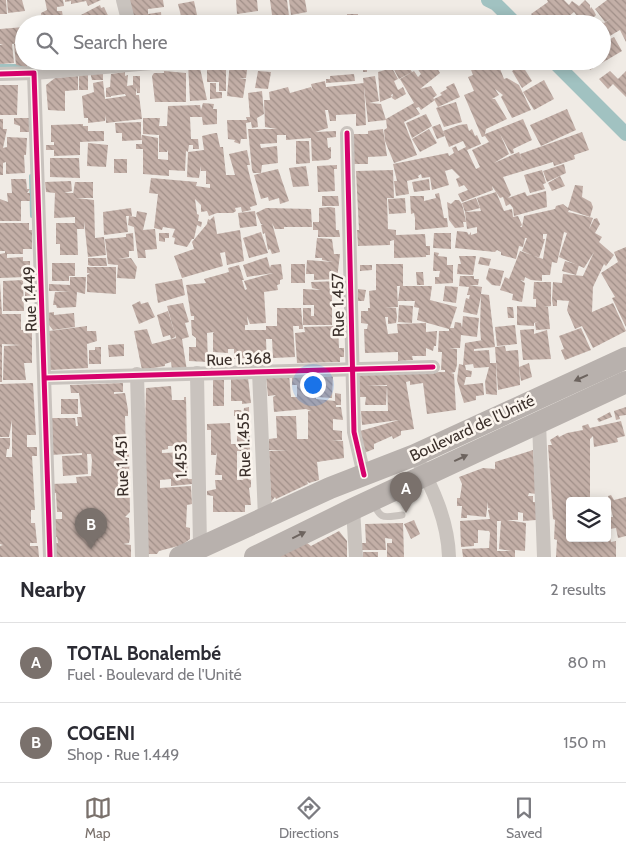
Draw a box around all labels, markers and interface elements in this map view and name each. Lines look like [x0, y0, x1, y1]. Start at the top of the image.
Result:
search box [15, 15, 611, 70]
icon: search [33, 29, 61, 57]
text: Search here [73, 31, 167, 54]
street label: Rue 1.449 [19, 266, 41, 332]
street label: Rue 1.457 [328, 273, 348, 337]
street label: Rue 1.368 [206, 348, 272, 370]
your location [300, 372, 326, 398]
one-way arrow [574, 374, 589, 382]
street label: Boulevard de l'Unité [407, 391, 537, 465]
street label: Rue 1.455 [233, 412, 255, 478]
street label: Rue 1.451 [111, 435, 133, 497]
street label: 1.453 [171, 443, 191, 479]
one-way arrow [454, 454, 468, 462]
pin: A [390, 472, 422, 513]
map controls [566, 497, 611, 542]
button: layers [566, 497, 611, 542]
pin: B [75, 508, 107, 549]
one-way arrow [292, 531, 306, 539]
text: Nearby [20, 577, 86, 602]
text: 2 results [550, 580, 606, 599]
text: TOTAL Bonalembé [67, 642, 221, 665]
text: A [31, 653, 41, 672]
text: 80 m [568, 653, 606, 672]
text: Fuel · Boulevard de l'Unité [67, 665, 242, 684]
text: COGENI [67, 722, 135, 745]
text: B [31, 733, 41, 752]
text: 150 m [563, 733, 606, 752]
text: Shop · Rue 1.449 [67, 745, 179, 764]
tab: Map [84, 794, 112, 842]
tab: Directions [279, 794, 339, 842]
tab: Saved [506, 794, 542, 842]

